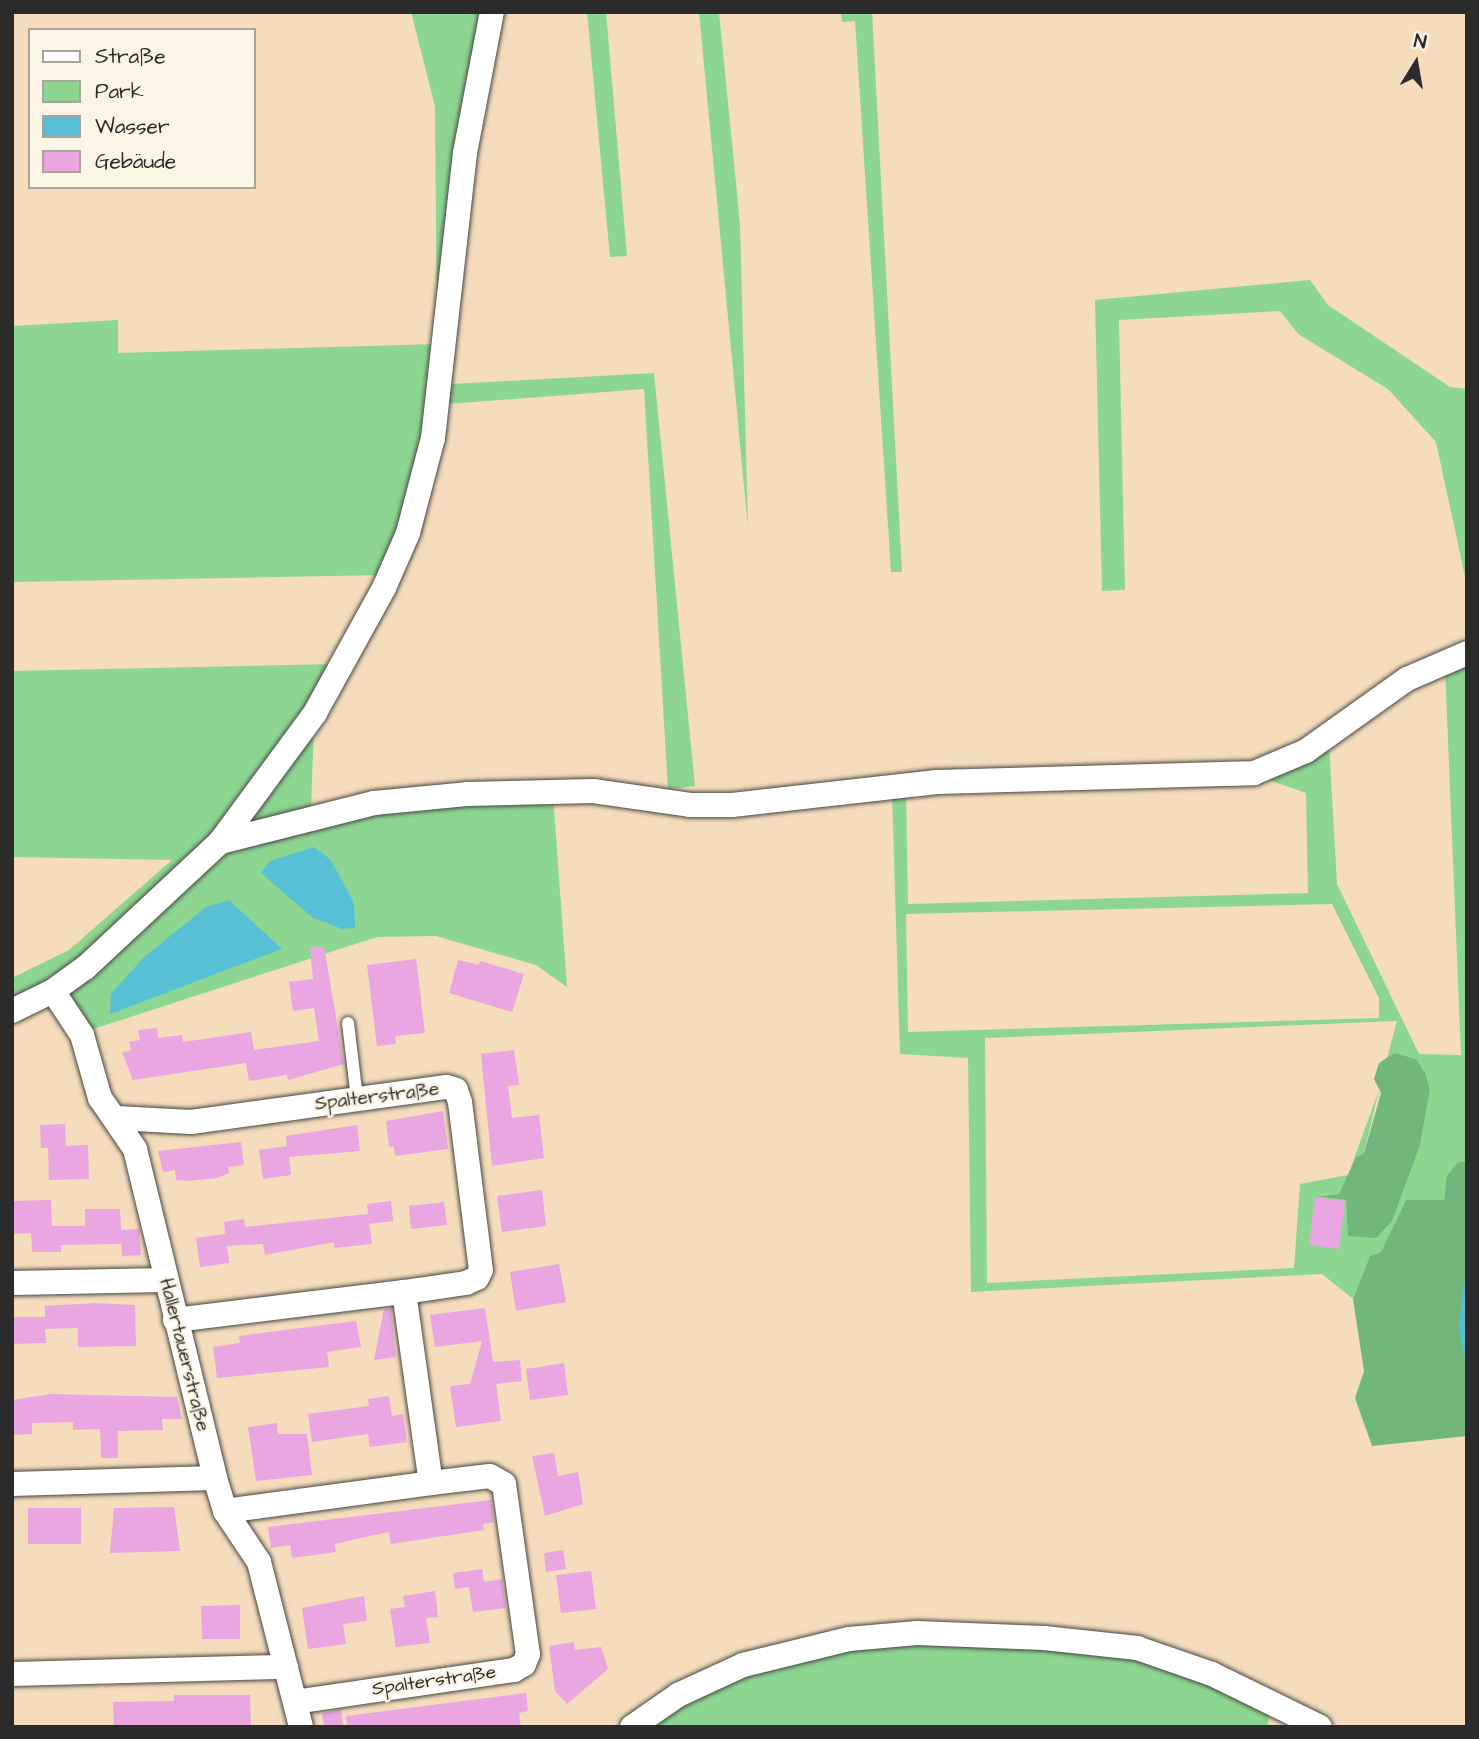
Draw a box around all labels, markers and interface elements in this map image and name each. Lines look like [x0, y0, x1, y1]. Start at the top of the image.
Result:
legend [28, 28, 256, 189]
north arrow [1381, 28, 1451, 98]
text: N [1412, 28, 1429, 56]
text: Straße [95, 42, 166, 71]
text: Park [95, 77, 144, 106]
text: Wasser [95, 112, 169, 141]
text: Gebäude [95, 147, 176, 176]
street label: Spalterstraße [314, 1078, 440, 1116]
street label: Hallertauerstraße [154, 1276, 214, 1434]
street label: Spalterstraße [371, 1661, 497, 1701]

